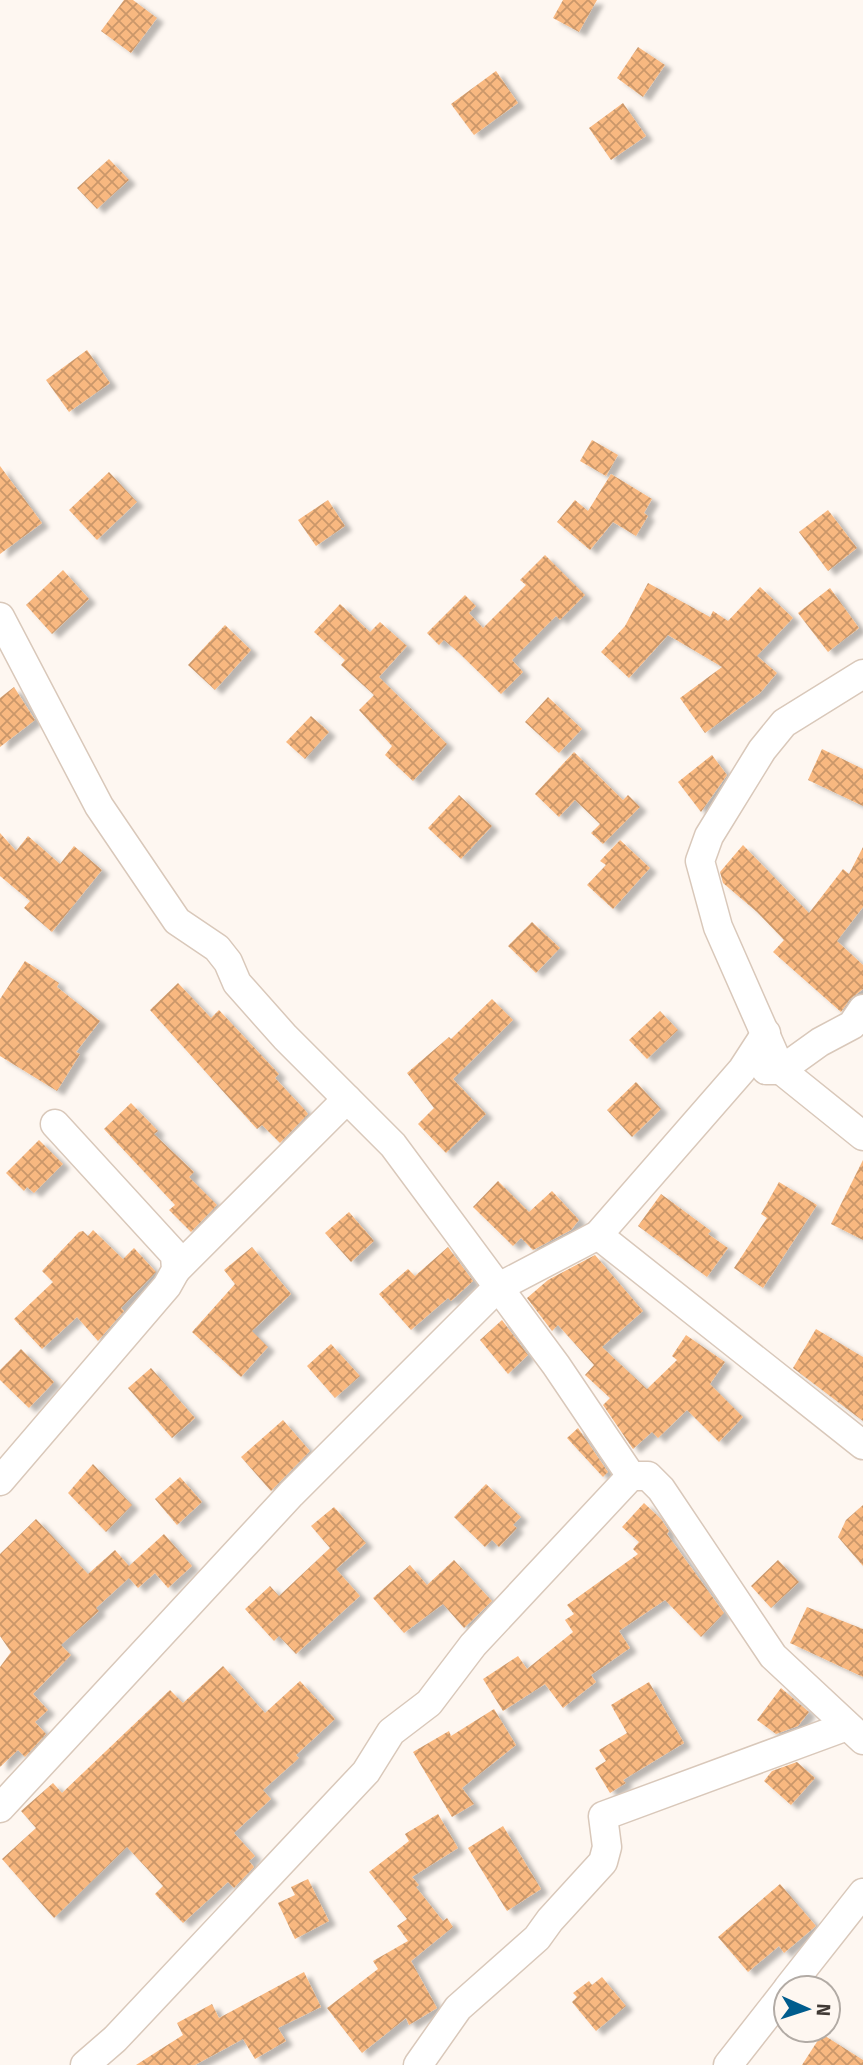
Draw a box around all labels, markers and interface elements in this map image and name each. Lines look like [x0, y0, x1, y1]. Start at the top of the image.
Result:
north arrow [772, 1974, 842, 2044]
text: N [812, 2003, 835, 2017]

